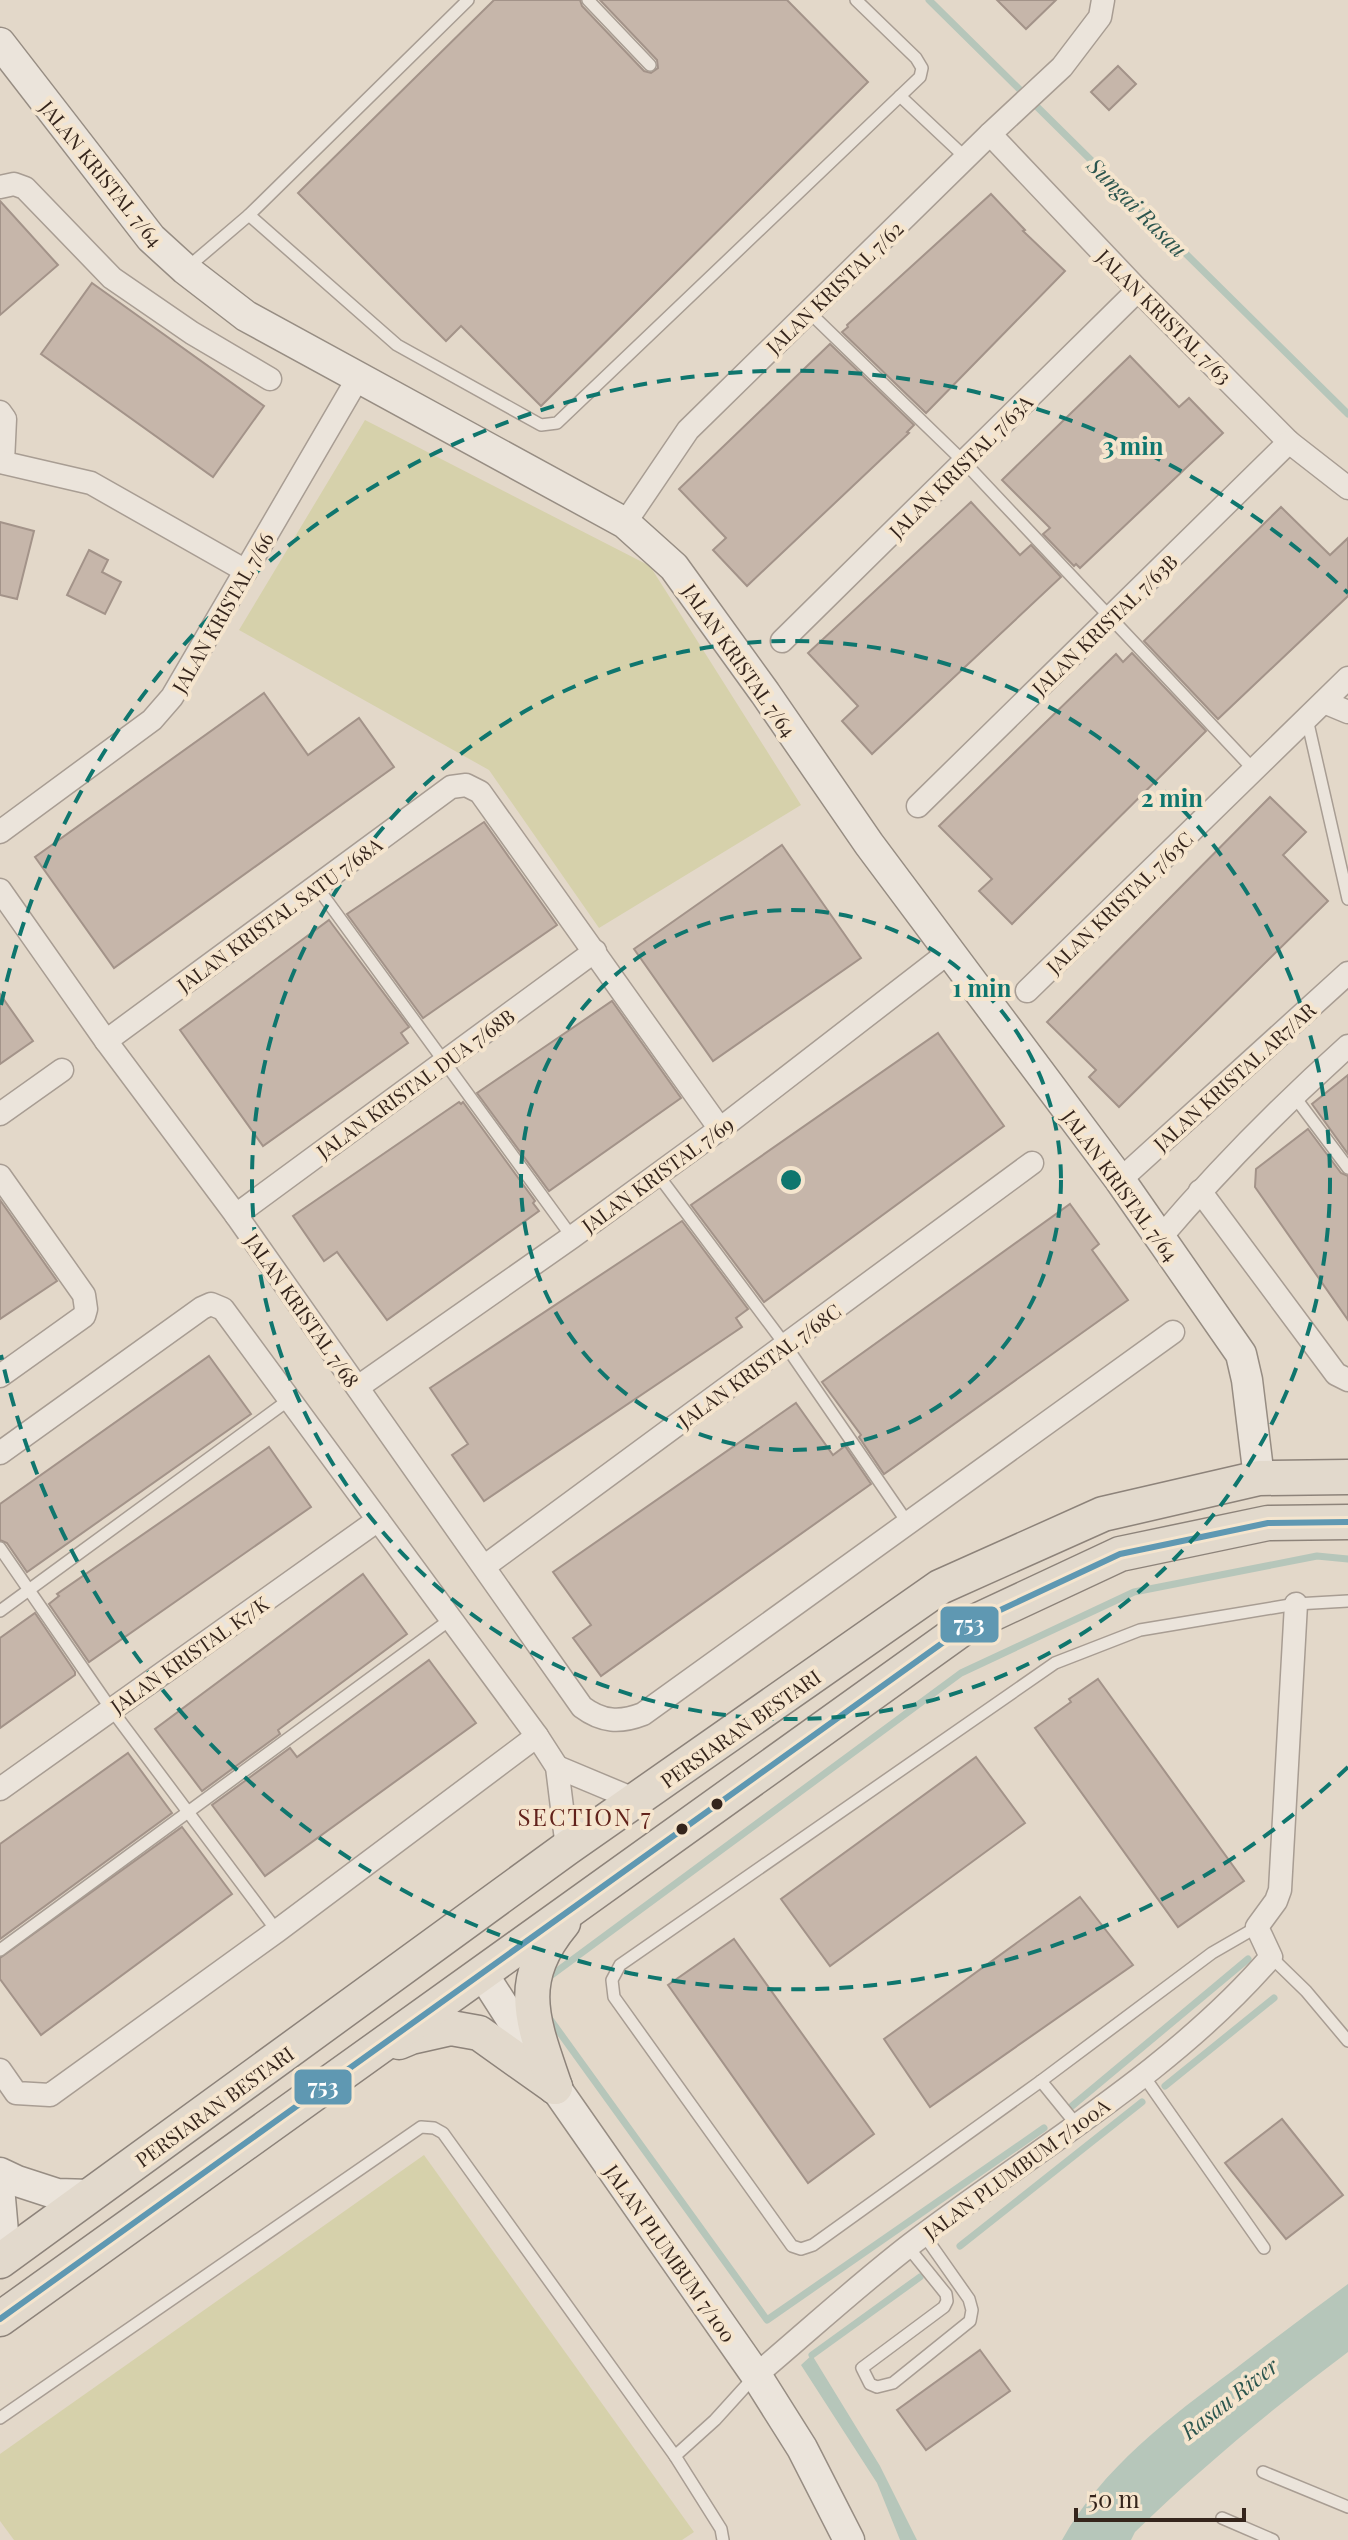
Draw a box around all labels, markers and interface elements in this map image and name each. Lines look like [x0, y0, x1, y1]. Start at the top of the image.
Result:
street label: JALAN KRISTAL 7/64 [34, 93, 169, 252]
water label: Sungai Rasau [1081, 150, 1194, 263]
street label: JALAN KRISTAL 7/62 [759, 215, 908, 360]
street label: JALAN KRISTAL 7/63 [1091, 242, 1238, 389]
street label: JALAN KRISTAL 7/63A [882, 388, 1038, 544]
text: 3 min [1102, 429, 1164, 461]
street label: JALAN KRISTAL 7/66 [164, 527, 279, 698]
street label: JALAN KRISTAL 7/63B [1025, 547, 1183, 701]
street label: JALAN KRISTAL 7/64 [676, 577, 803, 742]
text: 2 min [1141, 781, 1203, 813]
street label: JALAN KRISTAL 7/63C [1039, 825, 1198, 980]
street label: JALAN KRISTAL SATU 7/68A [170, 830, 387, 998]
text: 1 min [953, 971, 1012, 1003]
street label: JALAN KRISTAL AR7/AR [1146, 995, 1322, 1157]
street label: JALAN KRISTAL DUA 7/68B [310, 1002, 520, 1165]
street label: JALAN KRISTAL 7/64 [1056, 1103, 1185, 1266]
street label: JALAN KRISTAL 7/69 [575, 1110, 738, 1239]
centre of rings [777, 1166, 805, 1194]
street label: JALAN KRISTAL 7/68 [239, 1227, 366, 1392]
street label: JALAN KRISTAL 7/68C [671, 1297, 846, 1434]
street label: JALAN KRISTAL K7/K [104, 1589, 274, 1719]
line badge: 753 [939, 1605, 1000, 1644]
text: 753 [954, 1608, 984, 1638]
street label: PERSIARAN BESTARI [655, 1663, 825, 1793]
unlabelled marker [709, 1796, 725, 1812]
district label: SECTION 7 [517, 1800, 653, 1832]
unlabelled marker [674, 1821, 690, 1837]
street label: PERSIARAN BESTARI [129, 2039, 299, 2173]
line badge: 753 [293, 2068, 353, 2106]
text: 753 [308, 2071, 338, 2101]
street label: JALAN PLUMBUM 7/100A [917, 2091, 1115, 2245]
street label: JALAN PLUMBUM 7/100 [599, 2158, 743, 2347]
water label: Rasau River [1173, 2350, 1284, 2446]
scale bar [1076, 2472, 1244, 2522]
text: 50 m [1088, 2482, 1140, 2514]

